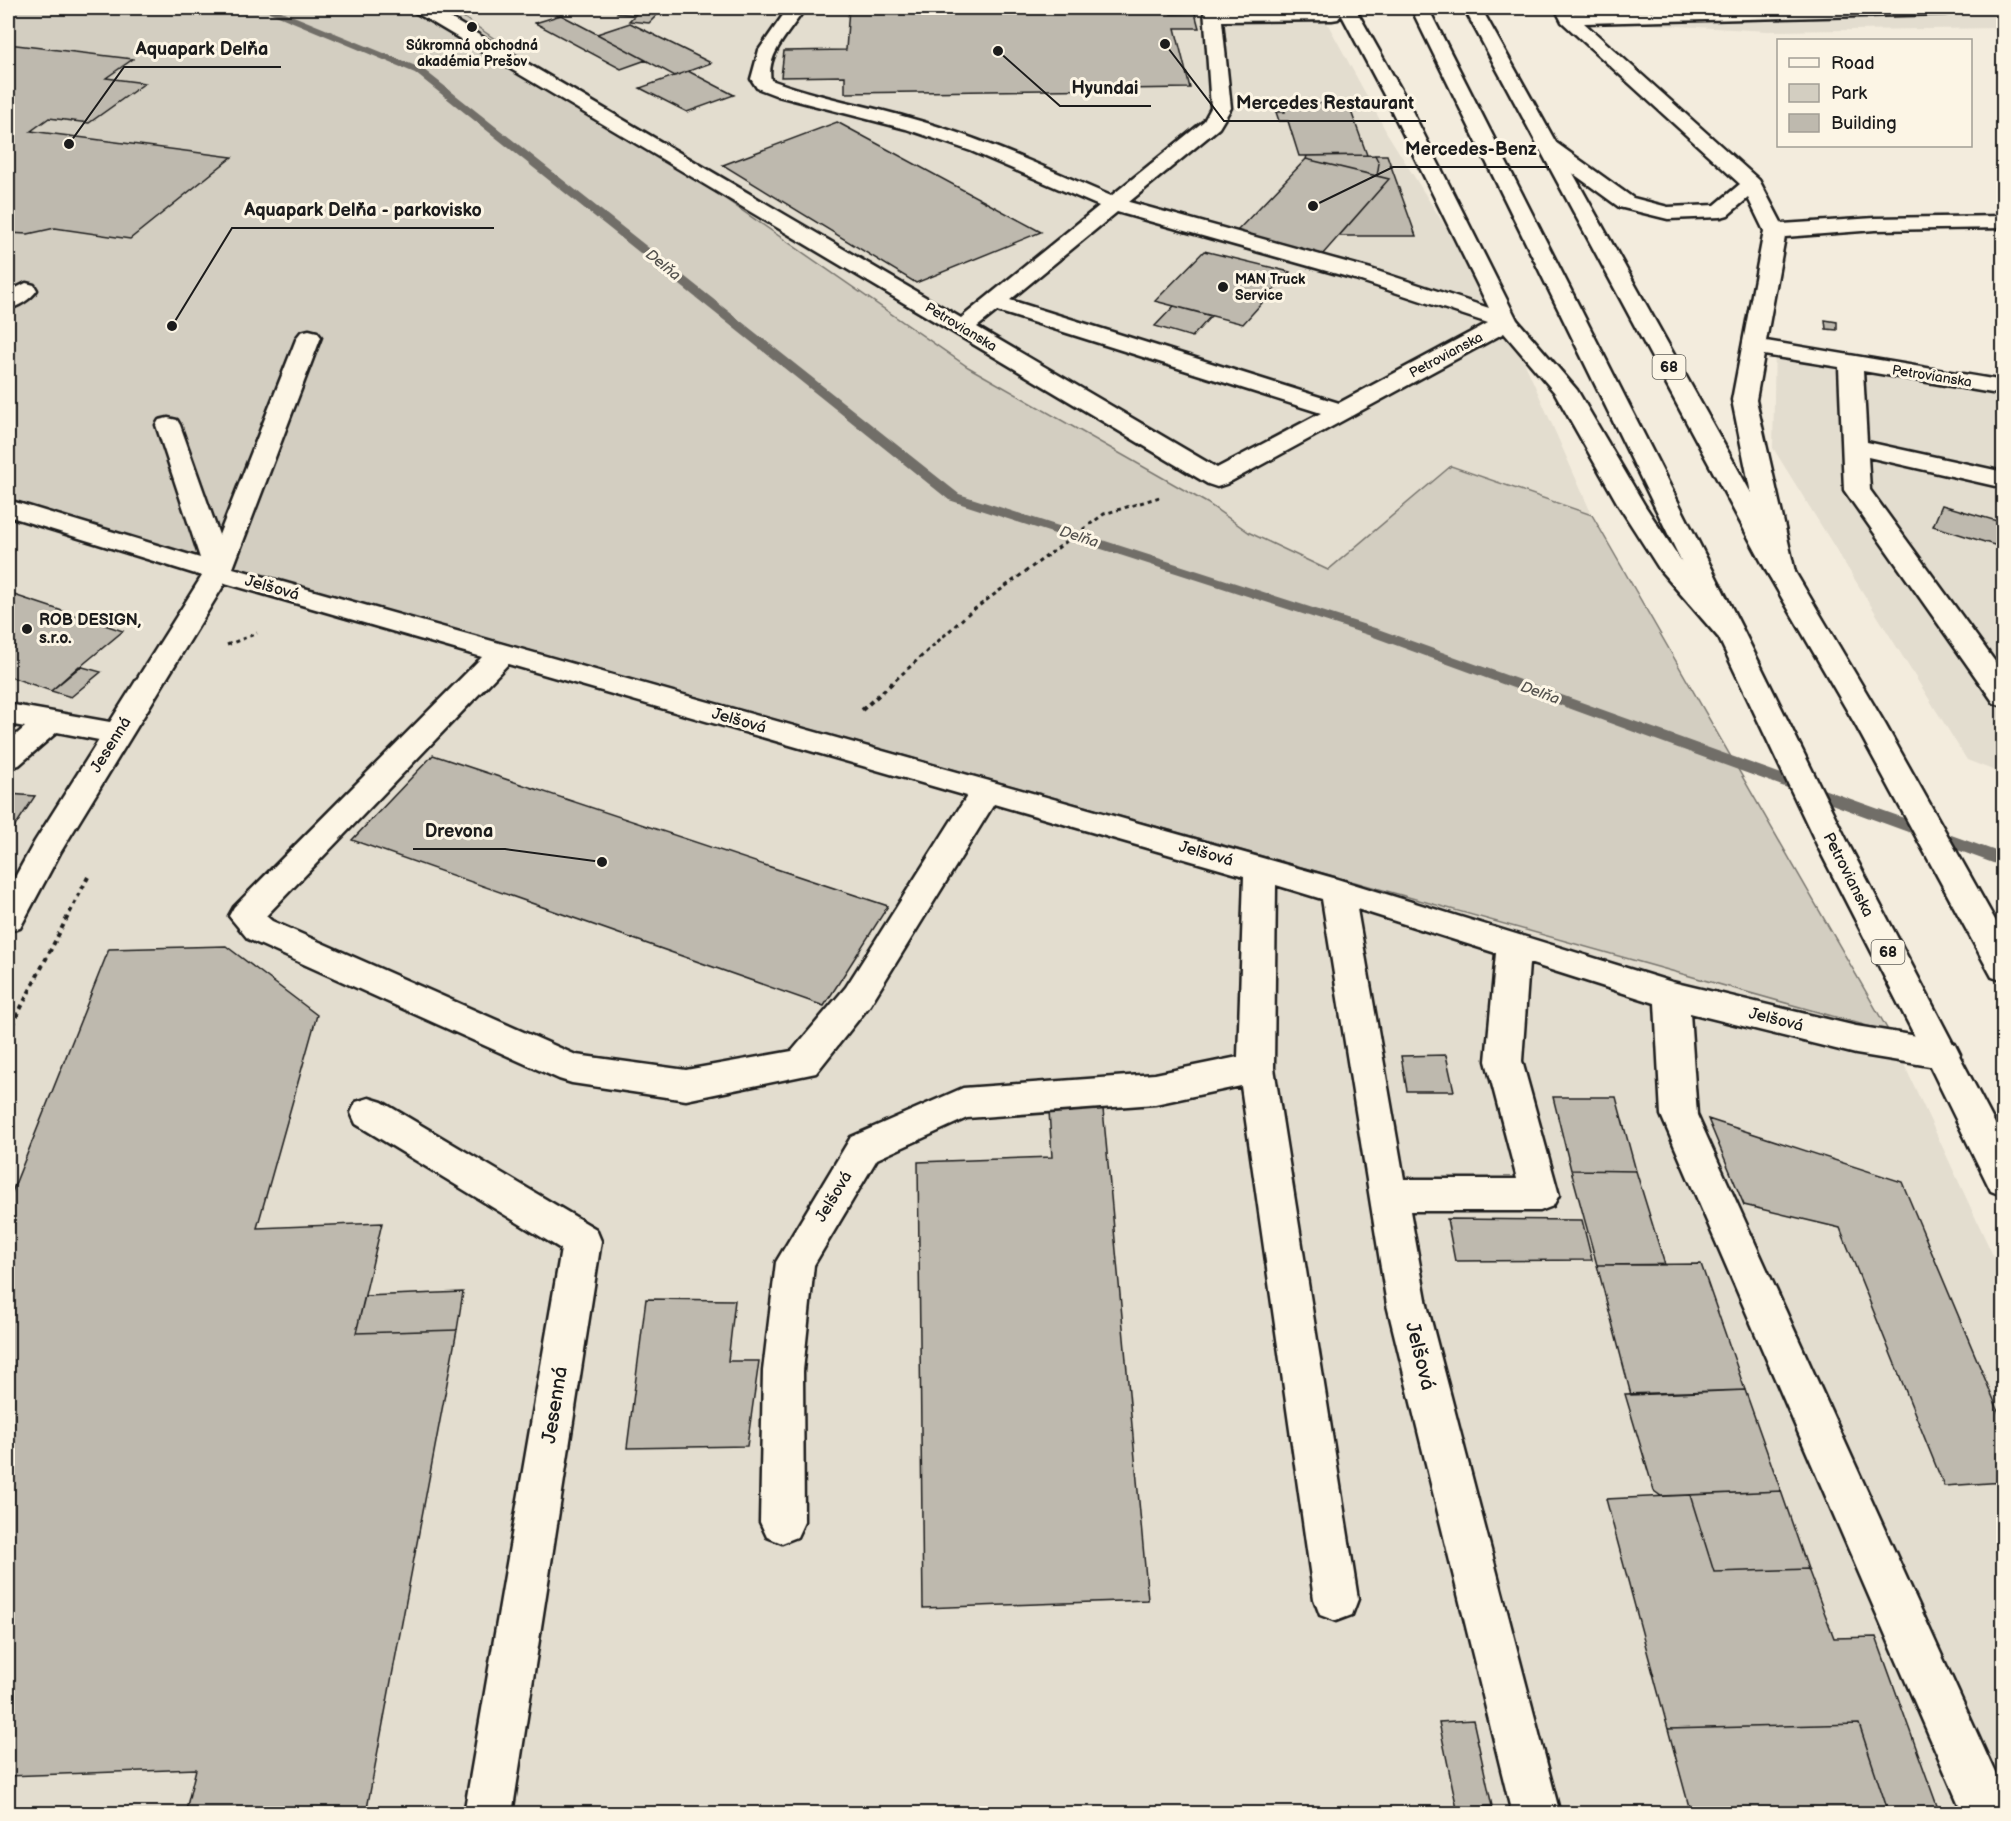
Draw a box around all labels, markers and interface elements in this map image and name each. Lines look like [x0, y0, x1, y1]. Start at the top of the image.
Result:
marker: Súkromná obchodná akadémia Prešov [465, 20, 479, 34]
callout: Aquapark Delňa [124, 31, 281, 67]
place label: Súkromná obchodná akadémia Prešov [406, 37, 538, 70]
text: Aquapark Delňa [135, 39, 268, 60]
legend [1777, 39, 1972, 147]
text: Road [1831, 53, 1875, 74]
callout: Hyundai [1060, 70, 1151, 106]
text: Hyundai [1072, 78, 1138, 99]
text: Park [1831, 83, 1867, 104]
callout: Mercedes Restaurant [1224, 85, 1426, 121]
text: Mercedes Restaurant [1236, 93, 1414, 114]
text: Building [1831, 113, 1897, 134]
callout: Mercedes-Benz [1393, 131, 1549, 167]
text: Mercedes-Benz [1405, 139, 1537, 160]
callout: Aquapark Delňa - parkovisko [232, 192, 494, 228]
text: Aquapark Delňa - parkovisko [243, 200, 482, 221]
water label: Delňa [642, 245, 684, 285]
place label: MAN Truck Service [1235, 271, 1306, 304]
marker: MAN Truck Service [1216, 280, 1230, 294]
street label: Petrovianska [922, 299, 1000, 355]
street label: Petrovianska [1406, 328, 1486, 381]
road number: 68 [1652, 355, 1686, 379]
street label: Petrovianska [1891, 361, 1973, 391]
water label: Delňa [1057, 522, 1101, 552]
street label: Jelšová [243, 571, 301, 605]
place label: ROB DESIGN, s.r.o. [39, 611, 141, 648]
marker: ROB DESIGN, s.r.o. [20, 622, 34, 636]
water label: Delňa [1518, 677, 1562, 709]
street label: Jelšová [710, 704, 768, 738]
street label: Jesenná [87, 714, 135, 776]
callout: Drevona [413, 813, 505, 849]
text: Drevona [425, 821, 493, 842]
street label: Petrovianska [1819, 830, 1877, 920]
street label: Jelšová [1177, 837, 1235, 871]
road number: 68 [1872, 940, 1904, 964]
street label: Jelšová [1747, 1004, 1805, 1036]
street label: Jelšová [812, 1168, 856, 1226]
street label: Jelšová [1400, 1319, 1440, 1393]
street label: Jesenná [537, 1365, 573, 1445]

